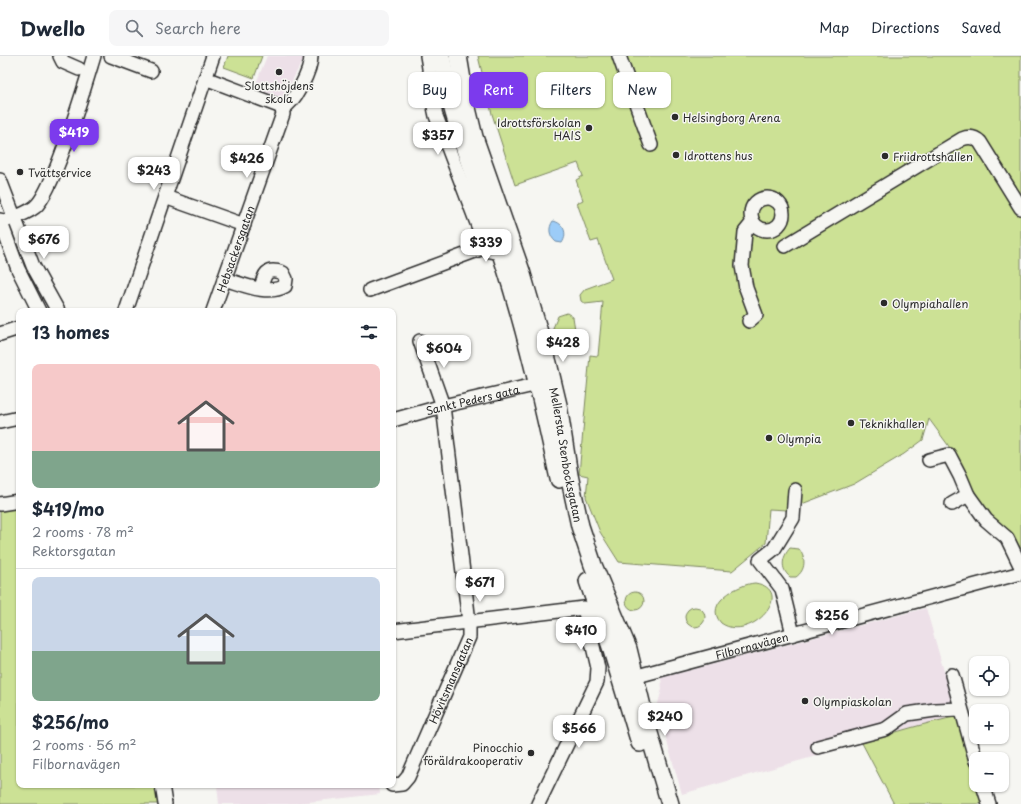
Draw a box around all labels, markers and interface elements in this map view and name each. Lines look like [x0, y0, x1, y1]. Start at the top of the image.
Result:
search box [109, 10, 389, 46]
text: Dwello [20, 14, 85, 42]
text: Search here [155, 16, 241, 39]
icon: search [123, 17, 145, 39]
text: Map [819, 17, 849, 38]
text: Directions [871, 17, 939, 38]
text: Saved [961, 17, 1001, 38]
marker: Slottshöjdens skola [274, 67, 284, 77]
chip: Buy [408, 72, 461, 108]
chip: Rent [469, 72, 528, 108]
chip: Filters [536, 72, 605, 108]
chip: New [613, 72, 671, 108]
place label: Slottshöjdens skola [244, 77, 314, 107]
place label: Helsingborg Arena [683, 109, 780, 126]
marker: Helsingborg Arena [670, 112, 680, 122]
place label: Idrottsförskolan HAIS [497, 114, 581, 144]
pin: $419 [50, 119, 98, 153]
text: $419 [59, 122, 89, 141]
pin: $357 [414, 122, 462, 156]
marker: Idrottsförskolan HAIS [584, 123, 594, 133]
text: $357 [422, 125, 454, 144]
pin: $426 [223, 145, 271, 179]
place label: Idrottens hus [684, 147, 753, 164]
text: $426 [230, 148, 264, 167]
place label: Friidrottshallen [893, 148, 973, 165]
marker: Idrottens hus [671, 150, 681, 160]
marker: Friidrottshallen [880, 151, 890, 161]
pin: $243 [130, 157, 178, 191]
text: $243 [137, 160, 171, 179]
place label: Tvättservice [28, 164, 92, 181]
marker: Tvättservice [15, 167, 25, 177]
street label: Hebsackersgatan [212, 203, 258, 295]
pin: $676 [20, 226, 68, 260]
text: $676 [28, 229, 60, 248]
pin: $339 [462, 229, 510, 263]
text: $339 [470, 232, 502, 251]
place label: Olympiahallen [892, 295, 968, 312]
marker: Olympiahallen [879, 298, 889, 308]
text: 13 homes [32, 319, 109, 345]
icon: filters [358, 321, 380, 343]
pin: $428 [539, 329, 587, 363]
text: $428 [546, 332, 580, 351]
pin: $604 [420, 335, 468, 369]
text: $604 [426, 338, 462, 357]
street label: Sankt Peders gata [424, 380, 521, 419]
street label: Mellersta Stenbocksgatan [546, 385, 587, 524]
icon: home [170, 390, 242, 462]
place label: Teknikhallen [859, 415, 925, 432]
marker: Teknikhallen [846, 418, 856, 428]
place label: Olympia [777, 430, 821, 447]
marker: Olympia [764, 433, 774, 443]
text: $419/mo [32, 496, 104, 522]
text: 2 rooms · 78 m² [32, 522, 134, 541]
text: Rektorsgatan [32, 541, 116, 560]
pin: $671 [456, 569, 504, 603]
text: $671 [465, 572, 495, 591]
pin: $256 [808, 602, 856, 636]
icon: home [170, 603, 242, 675]
text: $256 [815, 605, 849, 624]
pin: $410 [557, 617, 605, 651]
text: $410 [565, 620, 597, 639]
street label: Filbornavägen [713, 627, 790, 663]
street label: Hövitsmansgatan [424, 634, 477, 726]
map controls [969, 656, 1009, 792]
button: locate [969, 656, 1009, 696]
place label: Olympiaskolan [813, 693, 892, 710]
marker: Olympiaskolan [800, 696, 810, 706]
pin: $240 [641, 703, 689, 737]
button: + [969, 704, 1009, 744]
text: $240 [647, 706, 683, 725]
text: $256/mo [32, 709, 109, 735]
pin: $566 [555, 715, 603, 749]
text: $566 [562, 718, 596, 737]
text: 2 rooms · 56 m² [32, 735, 136, 754]
place label: Pinocchio föräldrakooperativ [423, 739, 523, 769]
marker: Pinocchio föräldrakooperativ [526, 748, 536, 758]
button: − [969, 752, 1009, 792]
text: Filbornavägen [32, 754, 120, 773]

